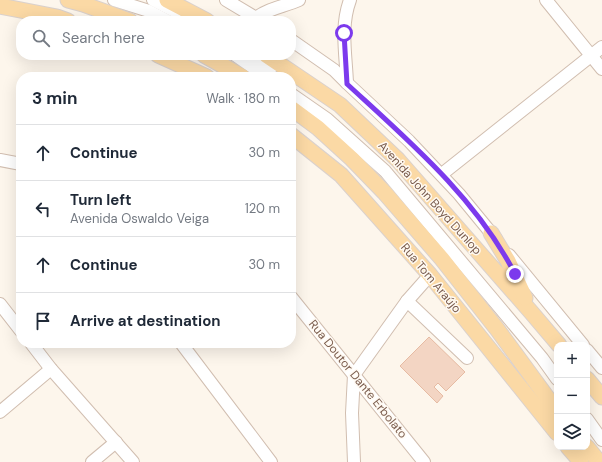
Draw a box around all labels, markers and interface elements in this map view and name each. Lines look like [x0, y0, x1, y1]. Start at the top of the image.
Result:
search box [16, 16, 296, 60]
route start [335, 24, 353, 42]
icon: search [30, 27, 52, 49]
text: Search here [62, 28, 145, 48]
text: 3 min [32, 87, 77, 109]
text: Walk · 180 m [206, 90, 280, 107]
street label: Avenida John Boyd Dunlop [375, 138, 485, 258]
icon: ahead [32, 142, 54, 164]
text: Continue [70, 143, 138, 163]
text: 30 m [248, 144, 280, 161]
text: Turn left [70, 190, 131, 210]
icon: left [32, 198, 54, 220]
text: 120 m [245, 200, 280, 217]
text: Avenida Oswaldo Veiga [70, 210, 209, 227]
street label: Rua Tom Araújo [397, 240, 465, 316]
icon: ahead [32, 254, 54, 276]
text: Continue [70, 255, 138, 275]
text: 30 m [248, 256, 280, 273]
route end [506, 265, 524, 283]
icon: arrive [32, 310, 54, 332]
text: Arrive at destination [70, 311, 221, 331]
street label: Rua Doutor Dante Erbolato [305, 316, 411, 442]
map controls [554, 342, 590, 450]
button: + [554, 342, 590, 378]
button: − [554, 378, 590, 414]
button: layers [554, 414, 590, 450]

